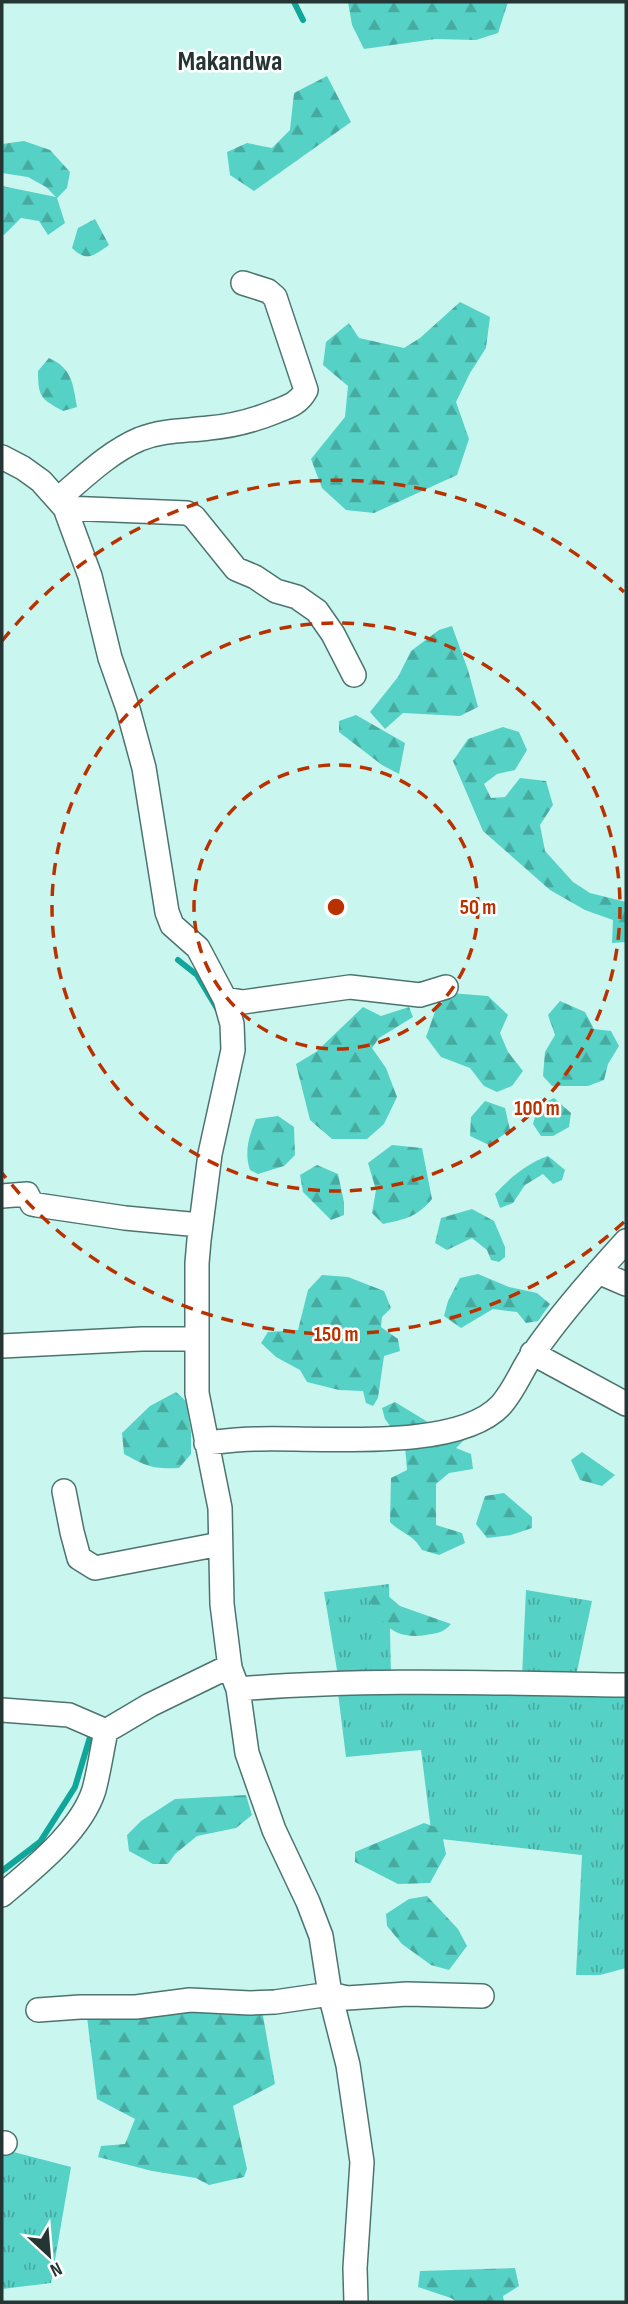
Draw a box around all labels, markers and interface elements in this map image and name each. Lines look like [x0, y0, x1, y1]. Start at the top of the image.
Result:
district label: Makandwa [177, 45, 283, 78]
centre of rings [324, 895, 348, 919]
text: 50 m [460, 895, 496, 920]
text: 100 m [514, 1096, 560, 1121]
text: 150 m [314, 1322, 358, 1347]
north arrow [14, 2220, 84, 2290]
text: N [46, 2256, 65, 2281]

